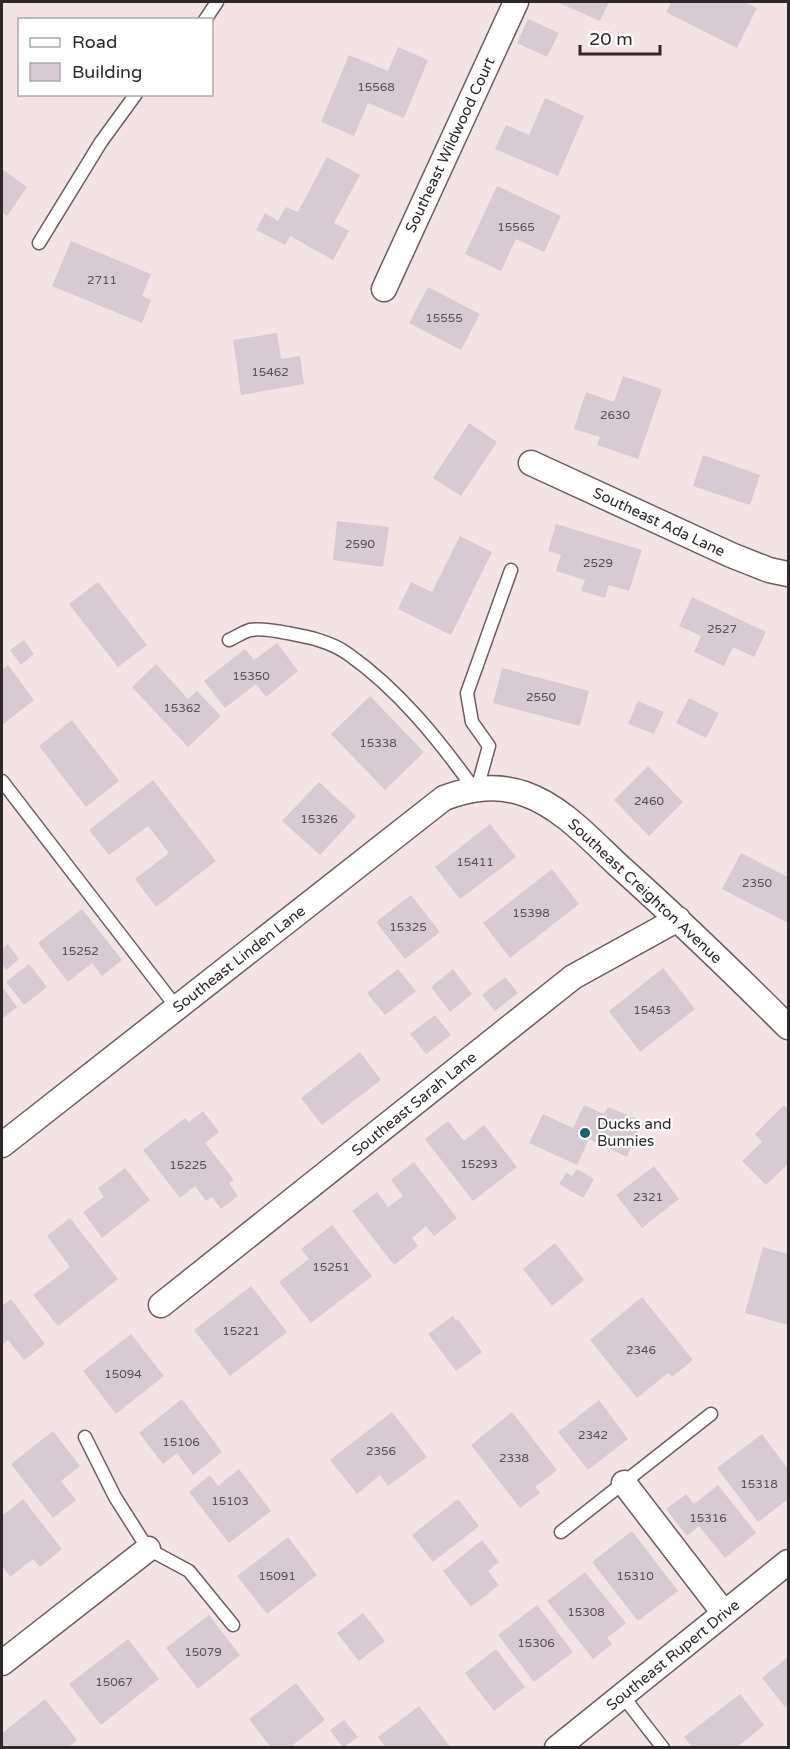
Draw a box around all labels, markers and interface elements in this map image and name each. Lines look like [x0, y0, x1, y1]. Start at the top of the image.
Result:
legend [18, 18, 213, 96]
scale bar [580, 18, 660, 56]
text: 20 m [589, 28, 633, 50]
text: Road [72, 31, 117, 53]
street label: Southeast Wildwood Court [401, 54, 499, 235]
text: Building [72, 61, 142, 83]
house number: 15568 [357, 80, 395, 94]
house number: 15565 [497, 220, 535, 234]
house number: 2711 [87, 273, 117, 287]
house number: 15555 [425, 311, 463, 325]
house number: 15462 [251, 365, 289, 379]
house number: 2630 [600, 408, 631, 422]
street label: Southeast Ada Lane [590, 484, 728, 560]
house number: 2590 [345, 537, 376, 551]
house number: 2529 [583, 556, 613, 570]
house number: 2527 [707, 622, 737, 636]
house number: 15350 [232, 669, 270, 683]
house number: 2550 [526, 690, 557, 704]
house number: 15362 [163, 701, 201, 715]
house number: 15338 [359, 736, 397, 750]
house number: 2460 [634, 794, 665, 808]
house number: 15326 [300, 812, 338, 826]
street label: Southeast Creighton Avenue [564, 815, 726, 967]
house number: 15411 [456, 855, 494, 869]
house number: 2350 [742, 876, 773, 890]
street label: Southeast Linden Lane [169, 902, 309, 1016]
house number: 15398 [512, 906, 550, 920]
house number: 15325 [389, 920, 427, 934]
house number: 15252 [61, 944, 99, 958]
house number: 15453 [633, 1003, 671, 1017]
street label: Southeast Sarah Lane [348, 1048, 480, 1160]
place label: Ducks and Bunnies [597, 1115, 672, 1150]
marker: Ducks and Bunnies [578, 1126, 592, 1140]
house number: 15293 [460, 1157, 498, 1171]
house number: 15225 [169, 1158, 207, 1172]
house number: 2321 [633, 1190, 663, 1204]
house number: 15251 [312, 1260, 350, 1274]
house number: 15221 [222, 1324, 260, 1338]
house number: 2346 [626, 1343, 656, 1357]
house number: 15094 [104, 1367, 142, 1381]
house number: 2342 [578, 1428, 608, 1442]
house number: 15106 [162, 1435, 200, 1449]
house number: 2356 [366, 1444, 396, 1458]
house number: 2338 [499, 1451, 529, 1465]
house number: 15318 [740, 1477, 778, 1491]
house number: 15103 [211, 1494, 249, 1508]
house number: 15316 [689, 1511, 727, 1525]
house number: 15091 [258, 1569, 296, 1583]
house number: 15310 [616, 1569, 654, 1583]
street label: Southeast Rupert Drive [603, 1596, 743, 1714]
house number: 15308 [567, 1605, 605, 1619]
house number: 15306 [517, 1636, 555, 1650]
house number: 15079 [184, 1645, 222, 1659]
house number: 15067 [95, 1675, 133, 1689]

